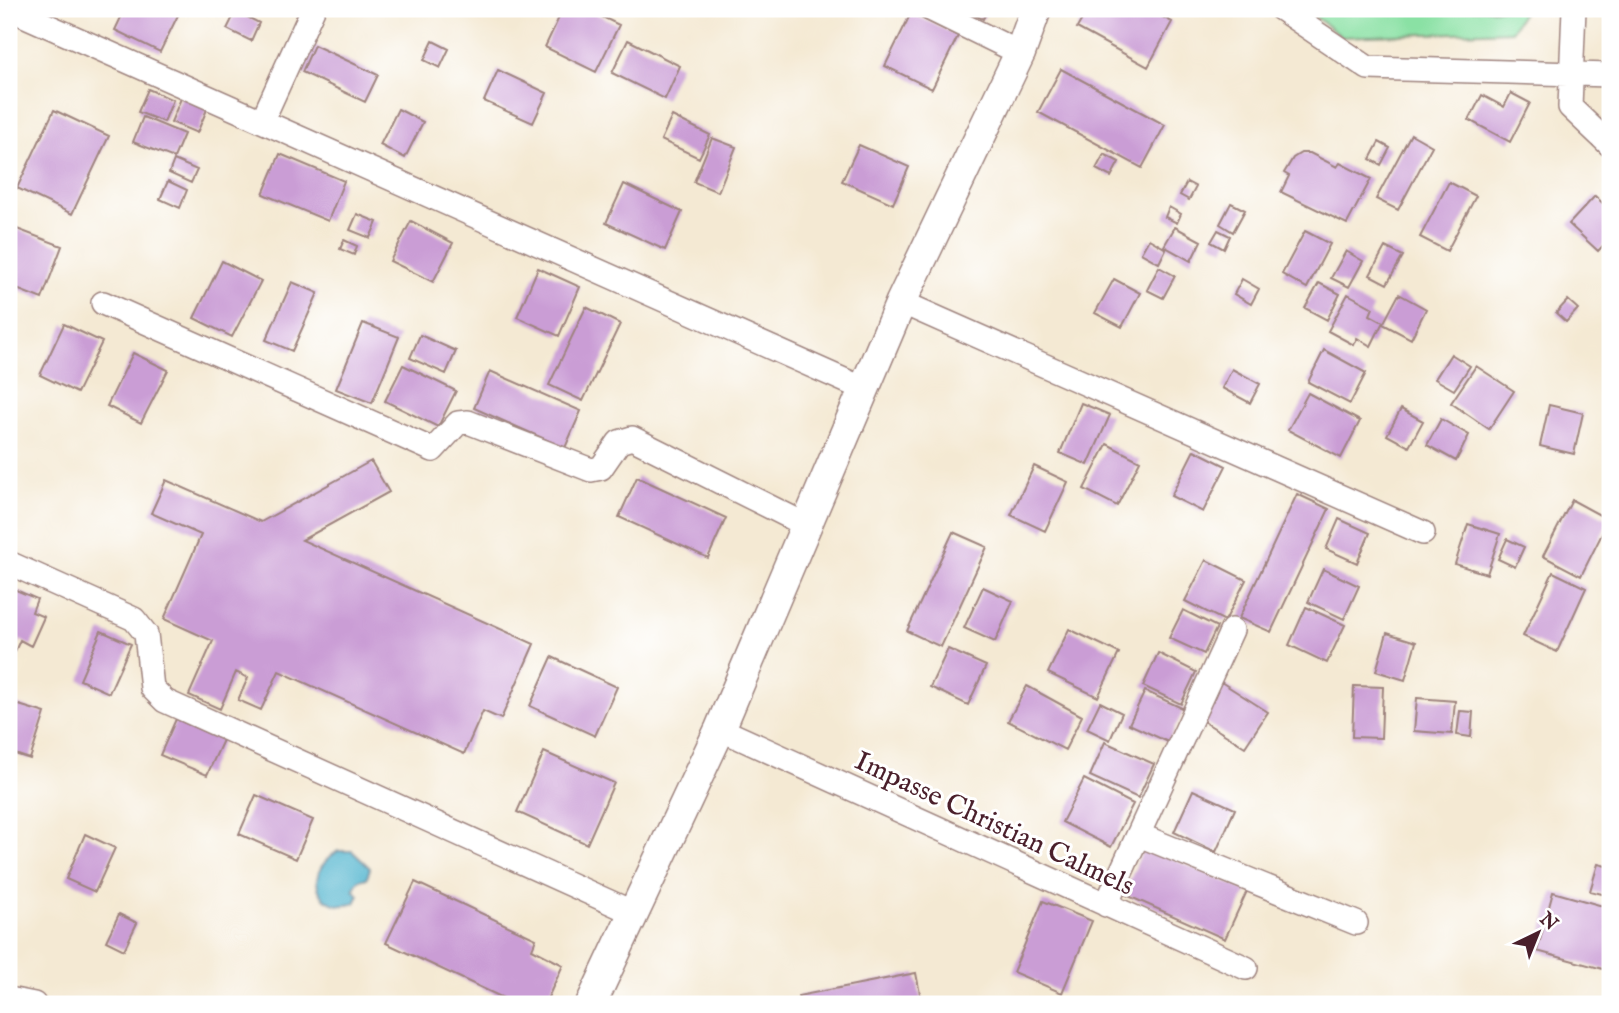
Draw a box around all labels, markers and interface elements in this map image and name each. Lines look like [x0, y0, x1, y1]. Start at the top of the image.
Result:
street label: Impasse Christian Calmels [849, 744, 1139, 904]
north arrow [1504, 898, 1574, 968]
text: N [1533, 907, 1563, 937]

